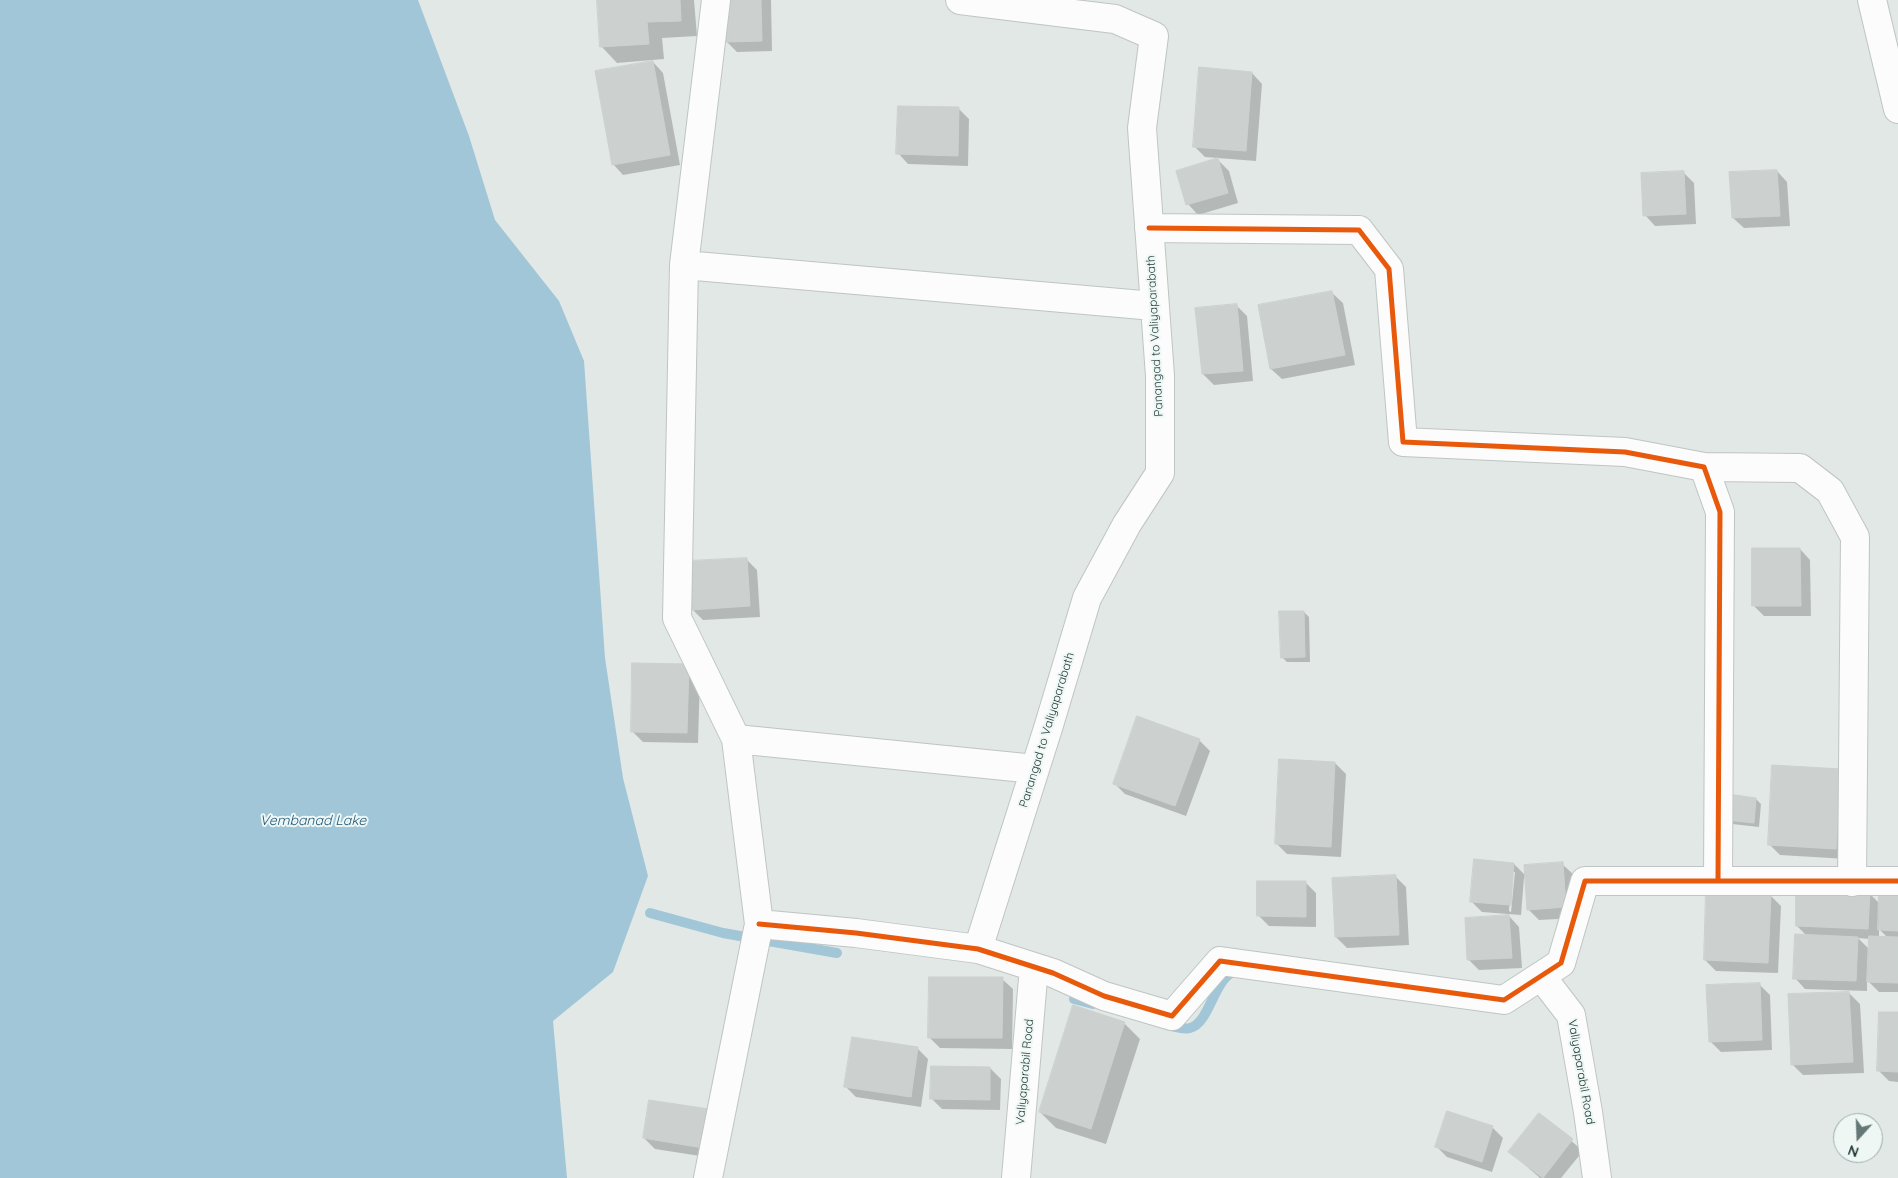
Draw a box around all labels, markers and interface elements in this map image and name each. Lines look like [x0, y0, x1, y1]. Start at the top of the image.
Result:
street label: Panangad to Valiyaparabath [1144, 255, 1166, 417]
street label: Panangad to Valiyaparabath [1017, 651, 1077, 809]
water label: Vembanad Lake [260, 813, 366, 829]
street label: Valiyaparabil Road [1013, 1018, 1037, 1126]
street label: Valiyaparabil Road [1565, 1018, 1597, 1126]
north arrow [1833, 1113, 1883, 1163]
text: N [1845, 1141, 1861, 1161]

